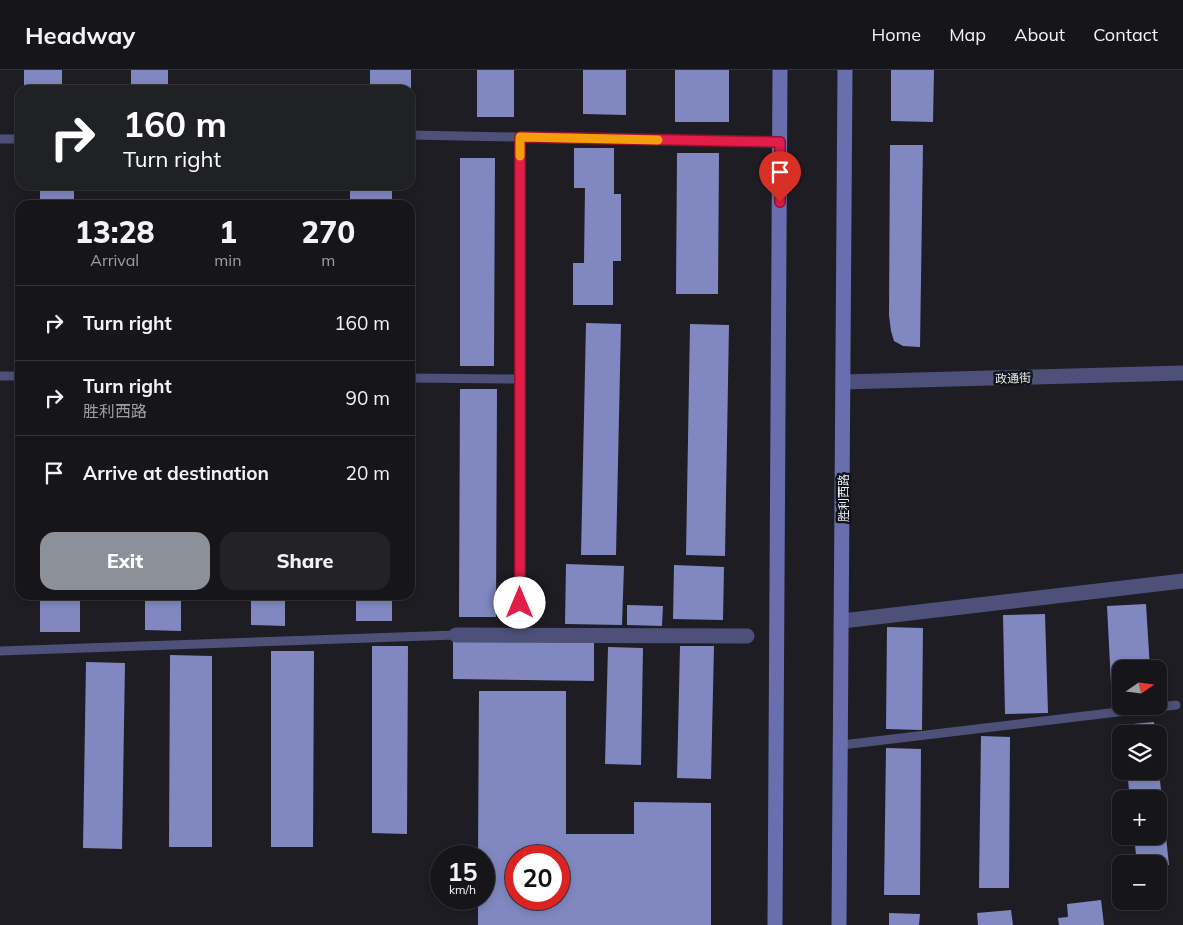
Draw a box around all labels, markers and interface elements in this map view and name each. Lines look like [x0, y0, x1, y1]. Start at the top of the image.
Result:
text: Headway [25, 20, 135, 50]
text: Home [871, 23, 921, 46]
text: Map [949, 23, 986, 46]
text: About [1014, 23, 1065, 46]
text: Contact [1093, 23, 1158, 46]
text: 160 m [123, 102, 227, 146]
icon: right [40, 105, 105, 170]
text: Turn right [123, 145, 221, 173]
pin [759, 151, 801, 202]
icon: arrive [766, 158, 794, 186]
text: 13:28 [75, 213, 155, 251]
text: 1 [219, 213, 237, 251]
text: 270 [301, 213, 355, 251]
text: Arrival [90, 250, 139, 270]
text: min [214, 250, 242, 270]
text: m [321, 250, 335, 270]
icon: right [40, 309, 68, 337]
text: Turn right [83, 311, 172, 335]
text: 160 m [334, 311, 390, 335]
street label: 政通街 [995, 370, 1031, 386]
text: Turn right [83, 374, 172, 398]
icon: right [40, 384, 68, 412]
text: 90 m [346, 386, 390, 410]
text: 胜利西路 [83, 401, 147, 421]
icon: arrive [40, 459, 68, 487]
text: Arrive at destination [83, 461, 269, 485]
text: 20 m [346, 461, 390, 485]
street label: 胜利西路 [836, 474, 851, 522]
button: Exit [40, 532, 210, 590]
button: Share [220, 532, 390, 590]
position arrow [493, 576, 545, 628]
north arrow [1112, 660, 1168, 715]
map controls [1112, 660, 1167, 910]
button: layers [1112, 725, 1167, 780]
button: + [1112, 790, 1167, 845]
speed limit sign: 20 [505, 845, 570, 910]
button: − [1112, 855, 1167, 910]
text: 15 [447, 856, 478, 887]
text: km/h [449, 882, 476, 897]

